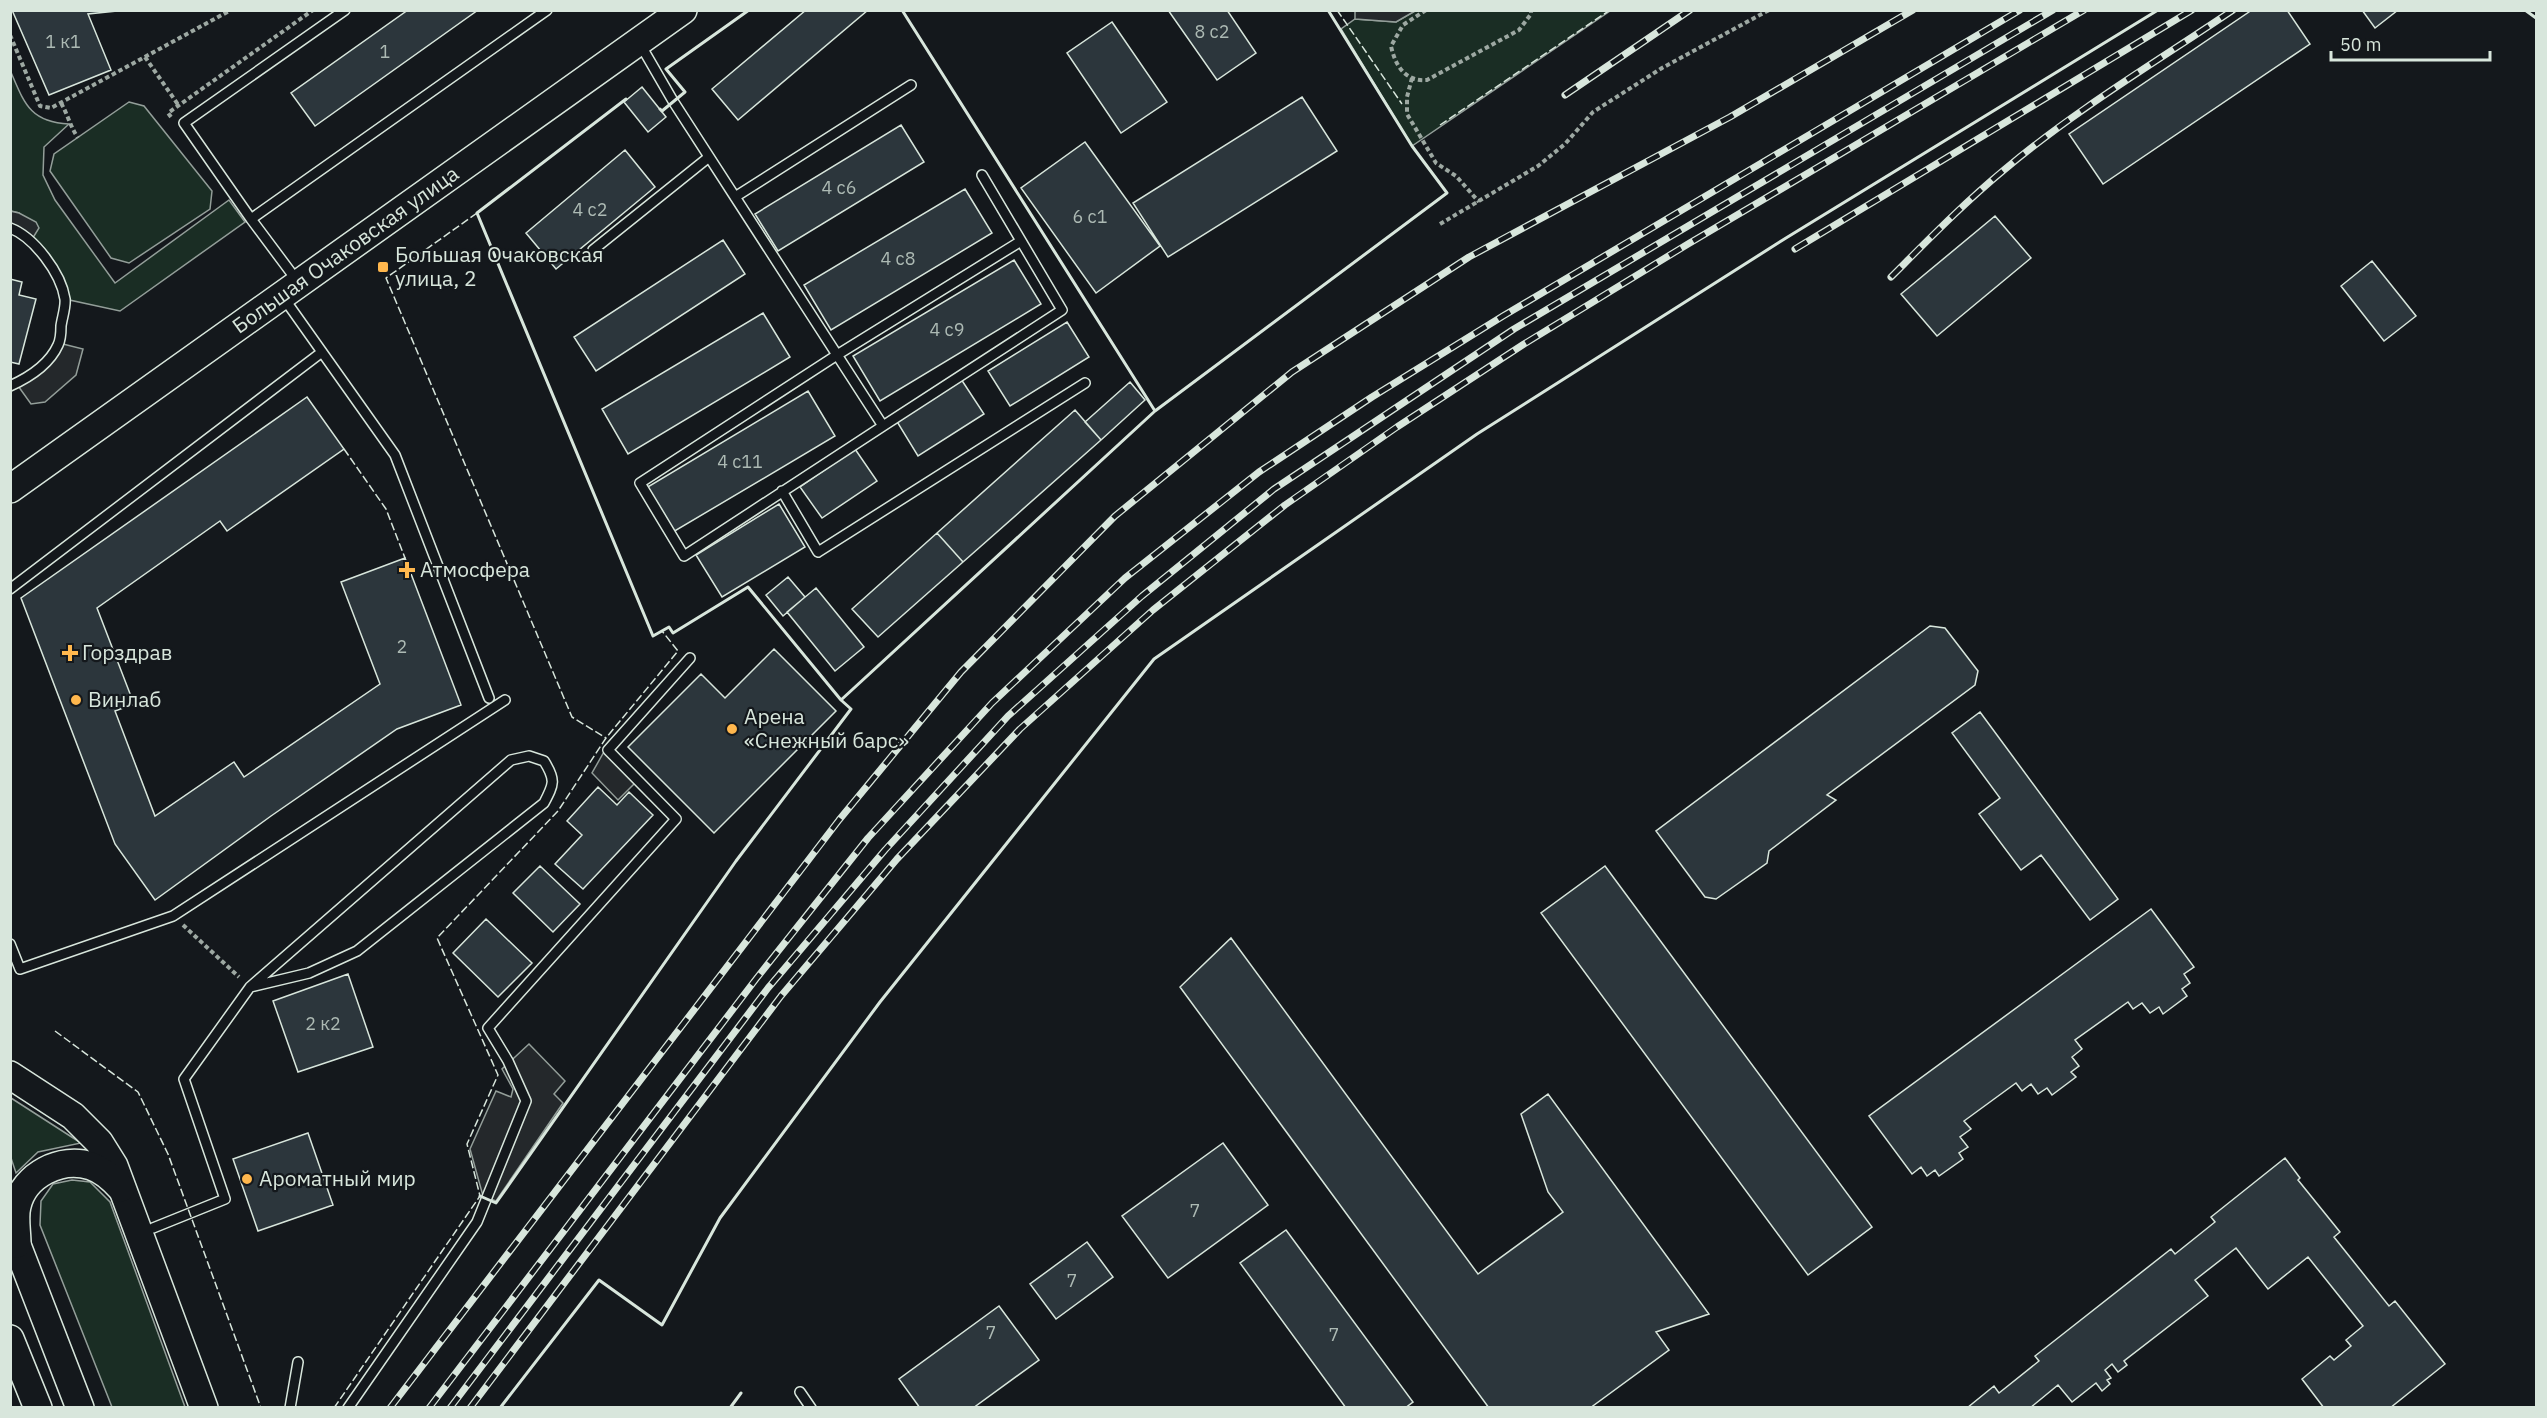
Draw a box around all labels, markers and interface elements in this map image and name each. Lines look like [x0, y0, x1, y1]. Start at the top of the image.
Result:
house number: 8 с2 [1195, 20, 1229, 43]
scale bar [2331, 24, 2490, 62]
house number: 1 к1 [45, 30, 81, 53]
text: 50 m [2340, 33, 2382, 56]
house number: 1 [380, 40, 390, 63]
street label: Большая Очаковская улица [226, 159, 464, 339]
house number: 4 с6 [822, 176, 856, 199]
house number: 4 с2 [573, 198, 607, 221]
house number: 6 с1 [1073, 205, 1107, 228]
place label: Большая Очаковская улица, 2 [395, 240, 603, 292]
house number: 4 с8 [881, 247, 915, 270]
marker: Большая Очаковская улица, 2 [376, 260, 390, 274]
house number: 4 с9 [930, 318, 964, 341]
house number: 4 с11 [717, 450, 763, 473]
place label: Атмосфера [420, 555, 530, 583]
marker: Атмосфера [398, 561, 416, 579]
house number: 2 [397, 635, 407, 658]
place label: Горздрав [82, 638, 172, 666]
marker: Горздрав [63, 646, 77, 660]
place label: Винлаб [88, 685, 161, 713]
marker: Винлаб [69, 693, 83, 707]
place label: Арена «Снежный барс» [744, 702, 909, 754]
marker: Арена «Снежный барс» [725, 722, 739, 736]
house number: 2 к2 [305, 1012, 341, 1035]
place label: Ароматный мир [259, 1164, 416, 1192]
marker: Ароматный мир [240, 1172, 254, 1186]
house number: 7 [1190, 1199, 1200, 1222]
house number: 7 [1067, 1269, 1077, 1292]
house number: 7 [986, 1321, 996, 1344]
house number: 7 [1329, 1323, 1339, 1346]

